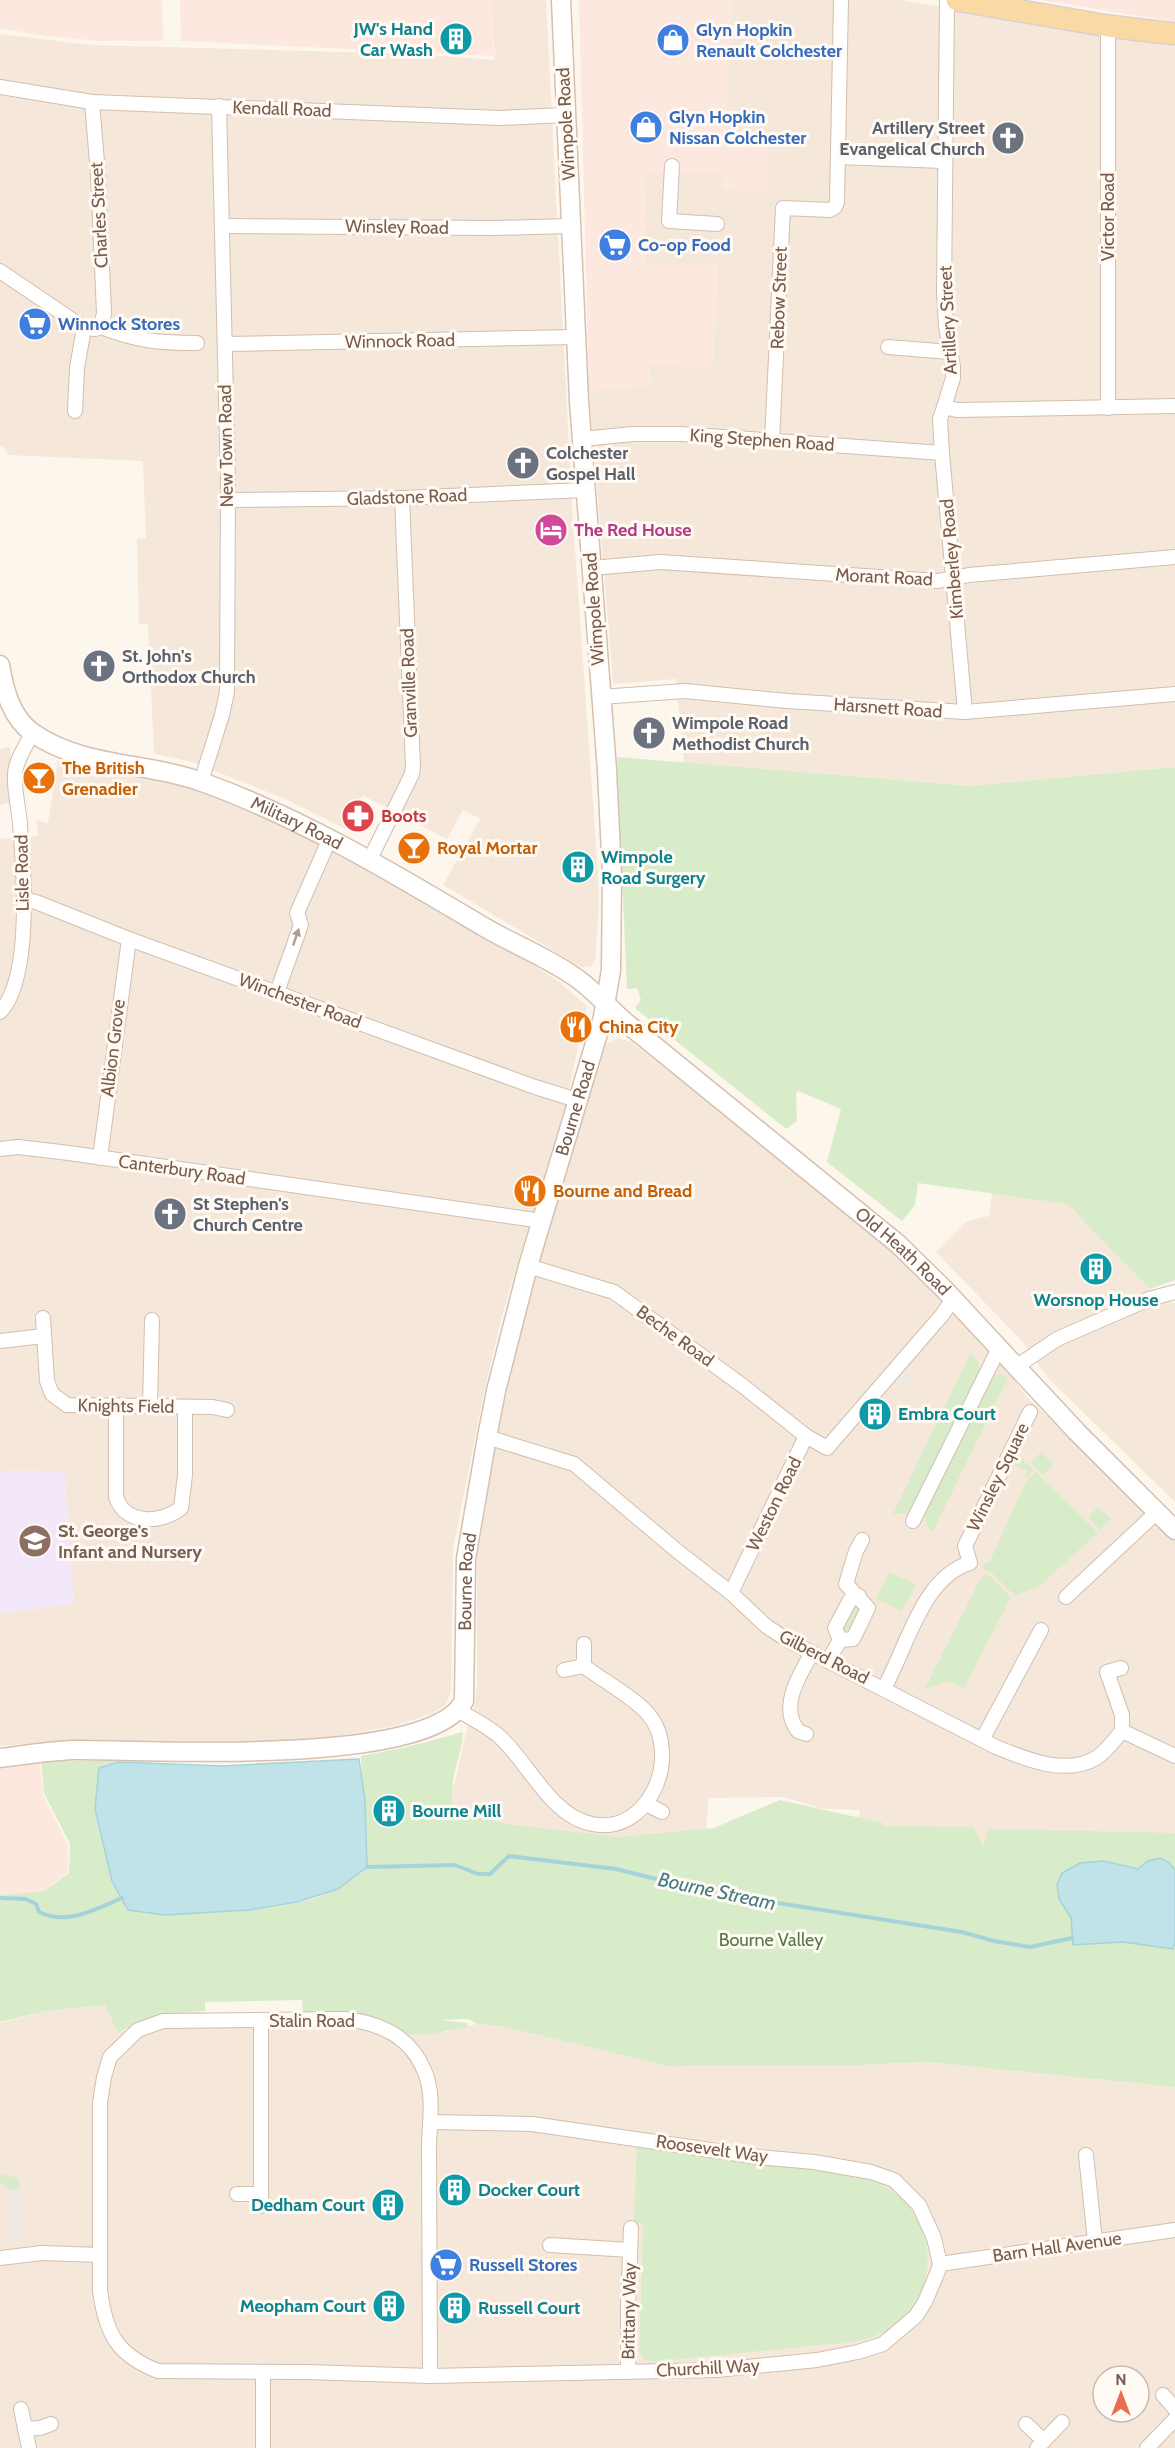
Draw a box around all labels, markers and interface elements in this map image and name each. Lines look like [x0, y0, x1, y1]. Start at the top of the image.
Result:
place label: JW's Hand Car Wash [353, 18, 433, 61]
place label: Glyn Hopkin Renault Colchester [696, 19, 842, 62]
building icon: JW's Hand Car Wash [438, 21, 474, 57]
shop icon: Glyn Hopkin Renault Colchester [655, 22, 691, 58]
street label: Wimpole Road [552, 67, 580, 181]
street label: Kendall Road [232, 96, 332, 122]
place label: Glyn Hopkin Nissan Colchester [669, 106, 806, 149]
shop icon: Glyn Hopkin Nissan Colchester [628, 109, 664, 145]
place label: Artillery Street Evangelical Church [839, 117, 985, 160]
church icon: Artillery Street Evangelical Church [990, 120, 1026, 156]
street label: Charles Street [85, 161, 113, 269]
street label: Victor Road [1097, 173, 1119, 261]
street label: Winsley Road [345, 215, 449, 239]
supermarket icon: Co-op Food [597, 227, 633, 263]
place label: Co-op Food [638, 234, 731, 256]
street label: Rebow Street [766, 246, 792, 350]
street label: Artillery Street [934, 265, 962, 375]
supermarket icon: Winnock Stores [17, 306, 53, 342]
place label: Winnock Stores [58, 313, 180, 335]
street label: Winnock Road [345, 329, 455, 353]
street label: New Town Road [214, 384, 238, 508]
street label: King Stephen Road [689, 424, 835, 456]
place label: Colchester Gospel Hall [546, 442, 636, 485]
church icon: Colchester Gospel Hall [505, 445, 541, 481]
street label: Gladstone Road [346, 484, 468, 510]
street label: Kimberley Road [936, 498, 968, 620]
hotel icon: The Red House [533, 512, 569, 548]
place label: The Red House [574, 519, 692, 541]
street label: Wimpole Road [579, 552, 609, 666]
street label: Morant Road [835, 563, 933, 591]
street label: Granville Road [396, 628, 422, 738]
place label: St. John's Orthodox Church [122, 645, 256, 688]
church icon: St. John's Orthodox Church [81, 648, 117, 684]
street label: Harsnett Road [833, 693, 943, 723]
place label: Wimpole Road Methodist Church [672, 712, 810, 755]
church icon: Wimpole Road Methodist Church [631, 715, 667, 751]
place label: The British Grenadier [62, 757, 145, 800]
bar icon: The British Grenadier [21, 760, 57, 796]
street label: Military Road [248, 792, 346, 855]
pharmacy icon: Boots [340, 798, 376, 834]
place label: Boots [381, 805, 427, 827]
bar icon: Royal Mortar [396, 830, 432, 866]
street label: Lisle Road [10, 834, 34, 912]
place label: Royal Mortar [437, 837, 537, 859]
place label: Wimpole Road Surgery [601, 846, 706, 889]
building icon: Wimpole Road Surgery [560, 849, 596, 885]
one-way arrow [292, 928, 302, 946]
street label: Winchester Road [235, 969, 365, 1033]
street label: Albion Grove [96, 998, 130, 1098]
restaurant icon: China City [558, 1009, 594, 1045]
place label: China City [599, 1016, 679, 1038]
street label: Bourne Road [551, 1058, 600, 1159]
street label: Canterbury Road [117, 1150, 247, 1190]
restaurant icon: Bourne and Bread [512, 1173, 548, 1209]
place label: Bourne and Bread [553, 1180, 692, 1202]
place label: St Stephen's Church Centre [193, 1193, 303, 1236]
church icon: St Stephen's Church Centre [152, 1196, 188, 1232]
street label: Old Heath Road [851, 1203, 955, 1300]
building icon: Worsnop House [1078, 1251, 1114, 1287]
place label: Worsnop House [1034, 1289, 1158, 1311]
street label: Beche Road [632, 1301, 718, 1371]
street label: Knights Field [77, 1394, 175, 1418]
building icon: Embra Court [857, 1396, 893, 1432]
place label: Embra Court [898, 1403, 996, 1425]
street label: Winsley Square [962, 1419, 1034, 1535]
street label: Weston Road [742, 1453, 806, 1555]
place label: St. George's Infant and Nursery [58, 1520, 202, 1563]
school or university icon: St. George's Infant and Nursery [17, 1523, 53, 1559]
street label: Bourne Road [454, 1531, 481, 1631]
street label: Gilberd Road [775, 1625, 873, 1689]
building icon: Bourne Mill [371, 1793, 407, 1829]
place label: Bourne Mill [412, 1800, 502, 1822]
water label: Bourne Stream [656, 1867, 778, 1915]
park label: Bourne Valley [719, 1929, 823, 1951]
street label: Stalin Road [269, 2010, 355, 2032]
street label: Roosevelt Way [655, 2130, 769, 2168]
building icon: Docker Court [437, 2172, 473, 2208]
place label: Docker Court [478, 2179, 580, 2201]
building icon: Dedham Court [370, 2187, 406, 2223]
place label: Dedham Court [251, 2194, 365, 2216]
street label: Barn Hall Avenue [991, 2227, 1123, 2267]
supermarket icon: Russell Stores [428, 2247, 464, 2283]
place label: Russell Stores [469, 2254, 578, 2276]
street label: Brittany Way [617, 2262, 641, 2360]
building icon: Meopham Court [371, 2288, 407, 2324]
building icon: Russell Court [437, 2290, 473, 2326]
place label: Meopham Court [240, 2295, 366, 2317]
place label: Russell Court [478, 2297, 580, 2319]
street label: Churchill Way [656, 2354, 760, 2382]
north arrow [1091, 2364, 1151, 2424]
text: N [1115, 2370, 1127, 2389]

